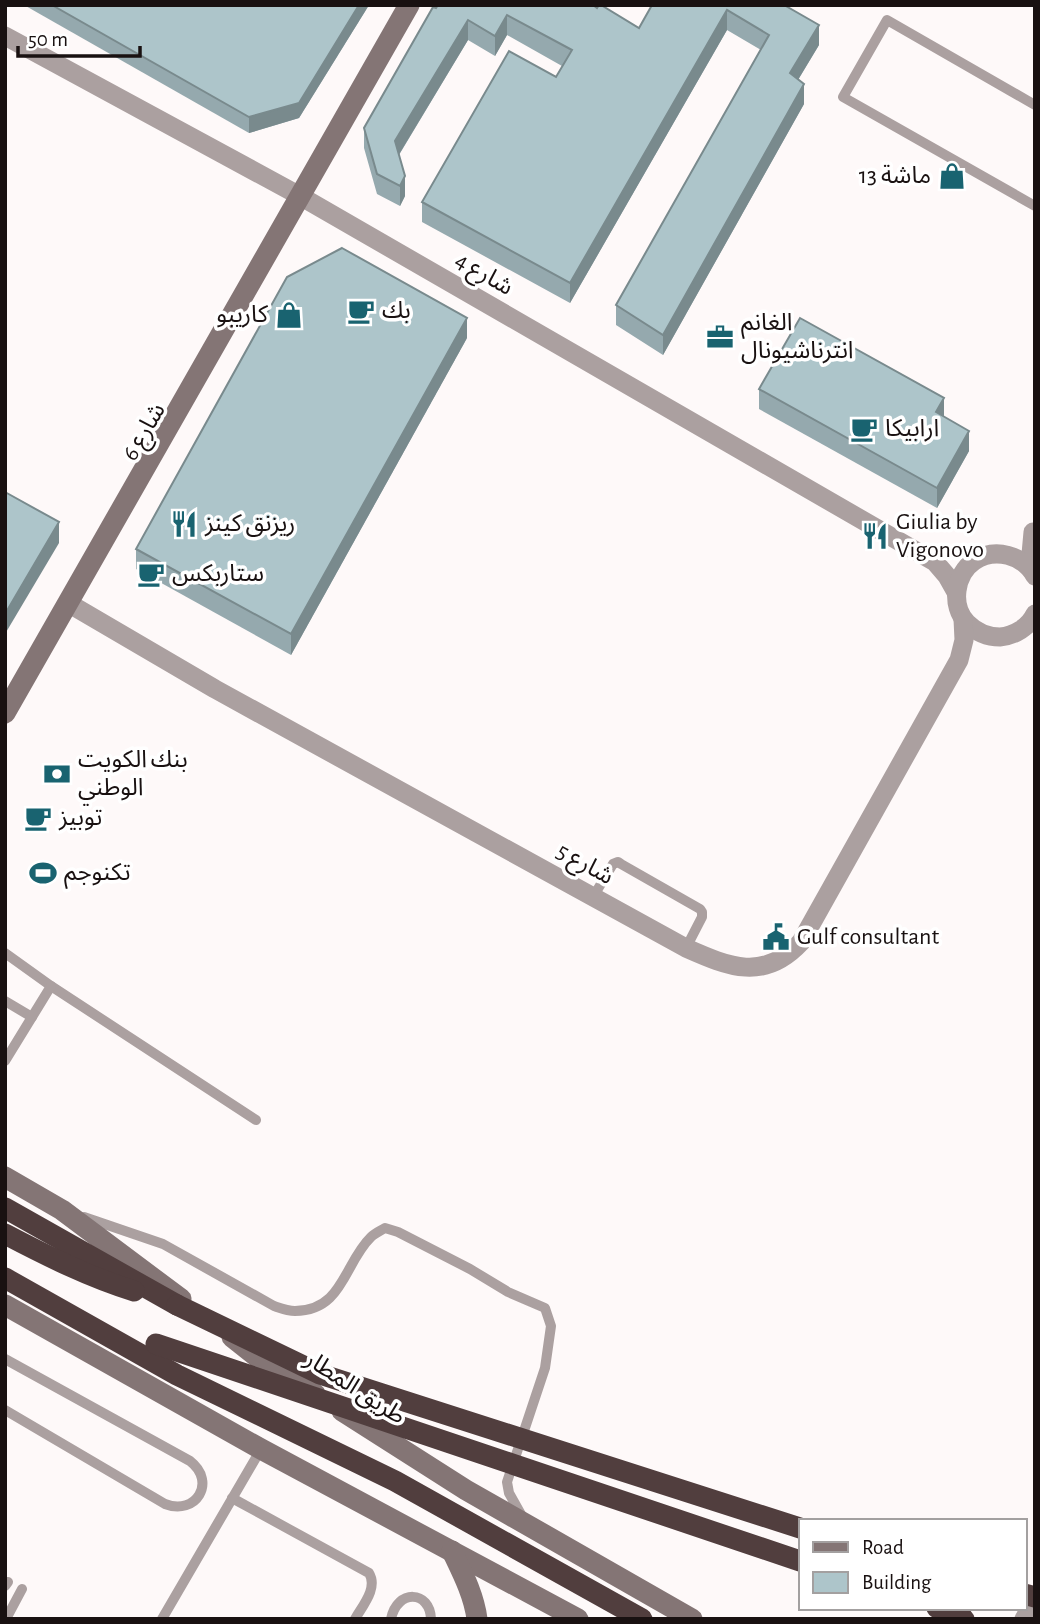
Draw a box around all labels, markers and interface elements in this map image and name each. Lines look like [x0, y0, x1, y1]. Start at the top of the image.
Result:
scale bar [18, 14, 140, 58]
text: 50 m [28, 29, 68, 50]
shop icon: ماشة 13 [937, 161, 967, 191]
place label: ماشة 13 [859, 164, 931, 188]
street label: شارع 4 [449, 248, 517, 303]
cafe icon: بك [346, 296, 376, 326]
place label: بك [382, 299, 411, 323]
shop icon: كاريبو [274, 300, 304, 330]
place label: كاريبو [216, 303, 269, 328]
place label: الغانم انترناشيونال [741, 311, 854, 364]
office icon: الغانم انترناشيونال [705, 322, 735, 352]
street label: شارع 6 [118, 399, 173, 467]
cafe icon: ارابيكا [849, 414, 879, 444]
place label: ارابيكا [885, 417, 939, 442]
restaurant icon: ريزنق كينز [169, 509, 199, 539]
place label: Giulia by Vigonovo [896, 510, 984, 562]
place label: ريزنق كينز [204, 512, 295, 538]
restaurant icon: Giulia by Vigonovo [860, 521, 890, 551]
cafe icon: ستاربكس [136, 559, 166, 589]
place label: ستاربكس [172, 562, 264, 587]
place label: بنك الكويت الوطني [78, 748, 188, 806]
bank icon: بنك الكويت الوطني [42, 759, 72, 789]
cafe icon: توبيز [23, 803, 53, 833]
place label: توبيز [58, 806, 102, 831]
street label: شارع 5 [551, 839, 617, 893]
sports icon: تكنوجم [28, 858, 58, 888]
place label: تكنوجم [64, 861, 131, 889]
public building icon: Gulf consultant [761, 922, 791, 952]
place label: Gulf consultant [797, 925, 939, 949]
street label: طريق المطار [299, 1346, 409, 1431]
legend [799, 1519, 1026, 1610]
text: Road [862, 1537, 904, 1558]
text: Building [862, 1572, 932, 1593]

